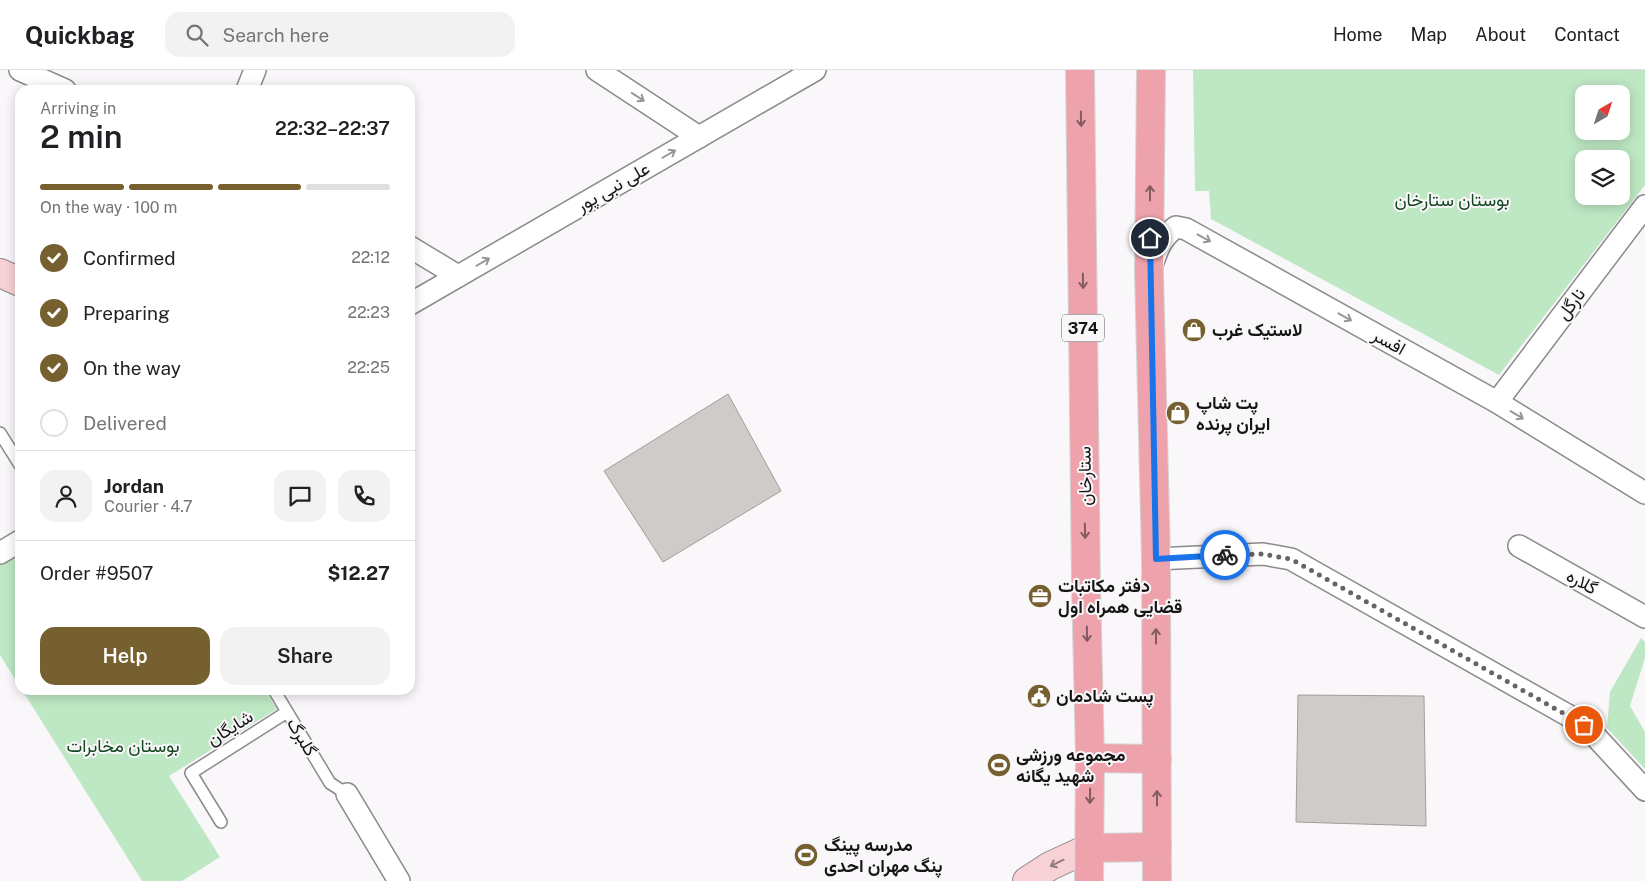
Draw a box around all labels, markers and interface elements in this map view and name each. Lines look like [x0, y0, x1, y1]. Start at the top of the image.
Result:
search box [165, 12, 515, 57]
text: Quickbag [25, 21, 135, 49]
icon: search [183, 21, 211, 49]
text: Search here [223, 24, 329, 46]
text: Home [1333, 24, 1383, 45]
text: Map [1411, 24, 1447, 45]
text: About [1475, 24, 1526, 45]
text: Contact [1554, 24, 1620, 45]
north arrow [1575, 85, 1630, 140]
map controls [1575, 85, 1630, 205]
one-way arrow [631, 92, 645, 102]
text: Arriving in [40, 99, 116, 118]
one-way arrow [1076, 110, 1086, 126]
text: 22:32–22:37 [275, 117, 390, 139]
text: 2 min [40, 118, 123, 155]
one-way arrow [661, 149, 675, 159]
button: layers [1575, 150, 1630, 205]
street label: علی نبی پور [572, 157, 654, 218]
one-way arrow [1145, 186, 1155, 202]
park label: بوستان ستارخان [1394, 189, 1510, 211]
text: On the way · 100 m [40, 198, 177, 217]
pin [1129, 217, 1171, 259]
icon: home [1136, 224, 1164, 252]
one-way arrow [1196, 233, 1211, 243]
icon: check [40, 244, 68, 272]
text: Confirmed [83, 247, 176, 269]
text: 22:12 [351, 248, 390, 267]
one-way arrow [475, 256, 489, 266]
one-way arrow [1078, 273, 1087, 289]
street label: نارگل [1552, 284, 1590, 324]
icon: check [40, 299, 68, 327]
text: Preparing [83, 302, 170, 324]
text: 22:23 [347, 303, 390, 322]
one-way arrow [1338, 313, 1352, 323]
road number: 374 [1062, 314, 1104, 342]
shop icon: لاستیک غرب [1181, 317, 1207, 343]
place label: لاستیک غرب [1212, 319, 1303, 341]
street label: افسر [1368, 324, 1409, 360]
icon: check [40, 354, 68, 382]
text: On the way [83, 357, 181, 379]
text: 22:25 [347, 358, 390, 377]
place label: پت شاپ ایران پرنده [1196, 392, 1270, 436]
shop icon: پت شاپ ایران پرنده [1165, 400, 1191, 426]
one-way arrow [1510, 410, 1524, 420]
text: Delivered [83, 412, 167, 434]
street label: ستارخان [1073, 446, 1097, 506]
button: person [40, 470, 92, 522]
button: chat [274, 470, 326, 522]
button: phone [338, 470, 390, 522]
text: Jordan [104, 475, 164, 497]
text: Courier · 4.7 [104, 497, 193, 516]
one-way arrow [1080, 522, 1090, 539]
courier [1200, 530, 1250, 580]
icon: bike [1211, 541, 1239, 569]
text: Order #9507 [40, 562, 153, 584]
text: $12.27 [327, 562, 390, 584]
street label: گلاره [1563, 565, 1601, 599]
place label: دفتر مکاتبات قضایی همراه اول [1058, 575, 1182, 618]
office icon: دفتر مکاتبات قضایی همراه اول [1027, 583, 1053, 609]
one-way arrow [1082, 626, 1092, 642]
button: Help [40, 627, 210, 685]
button: Share [220, 627, 390, 685]
one-way arrow [1151, 628, 1161, 644]
public building icon: پست شادمان [1026, 683, 1052, 709]
place label: پست شادمان [1056, 685, 1154, 708]
pin [1563, 704, 1605, 746]
street label: شایگان [203, 705, 257, 750]
icon: bag [1570, 711, 1598, 739]
street label: گلبرگ [282, 714, 322, 760]
park label: بوستان مخابرات [66, 735, 180, 757]
place label: مجموعه ورزشی شهید یگانه [1016, 744, 1126, 787]
sports icon: مجموعه ورزشی شهید یگانه [986, 752, 1012, 778]
one-way arrow [1085, 788, 1095, 804]
one-way arrow [1152, 790, 1162, 806]
place label: مدرسه پینگ پنگ مهران احدی [824, 834, 943, 878]
sports icon: مدرسه پینگ پنگ مهران احدی [793, 842, 819, 868]
one-way arrow [1050, 859, 1065, 868]

